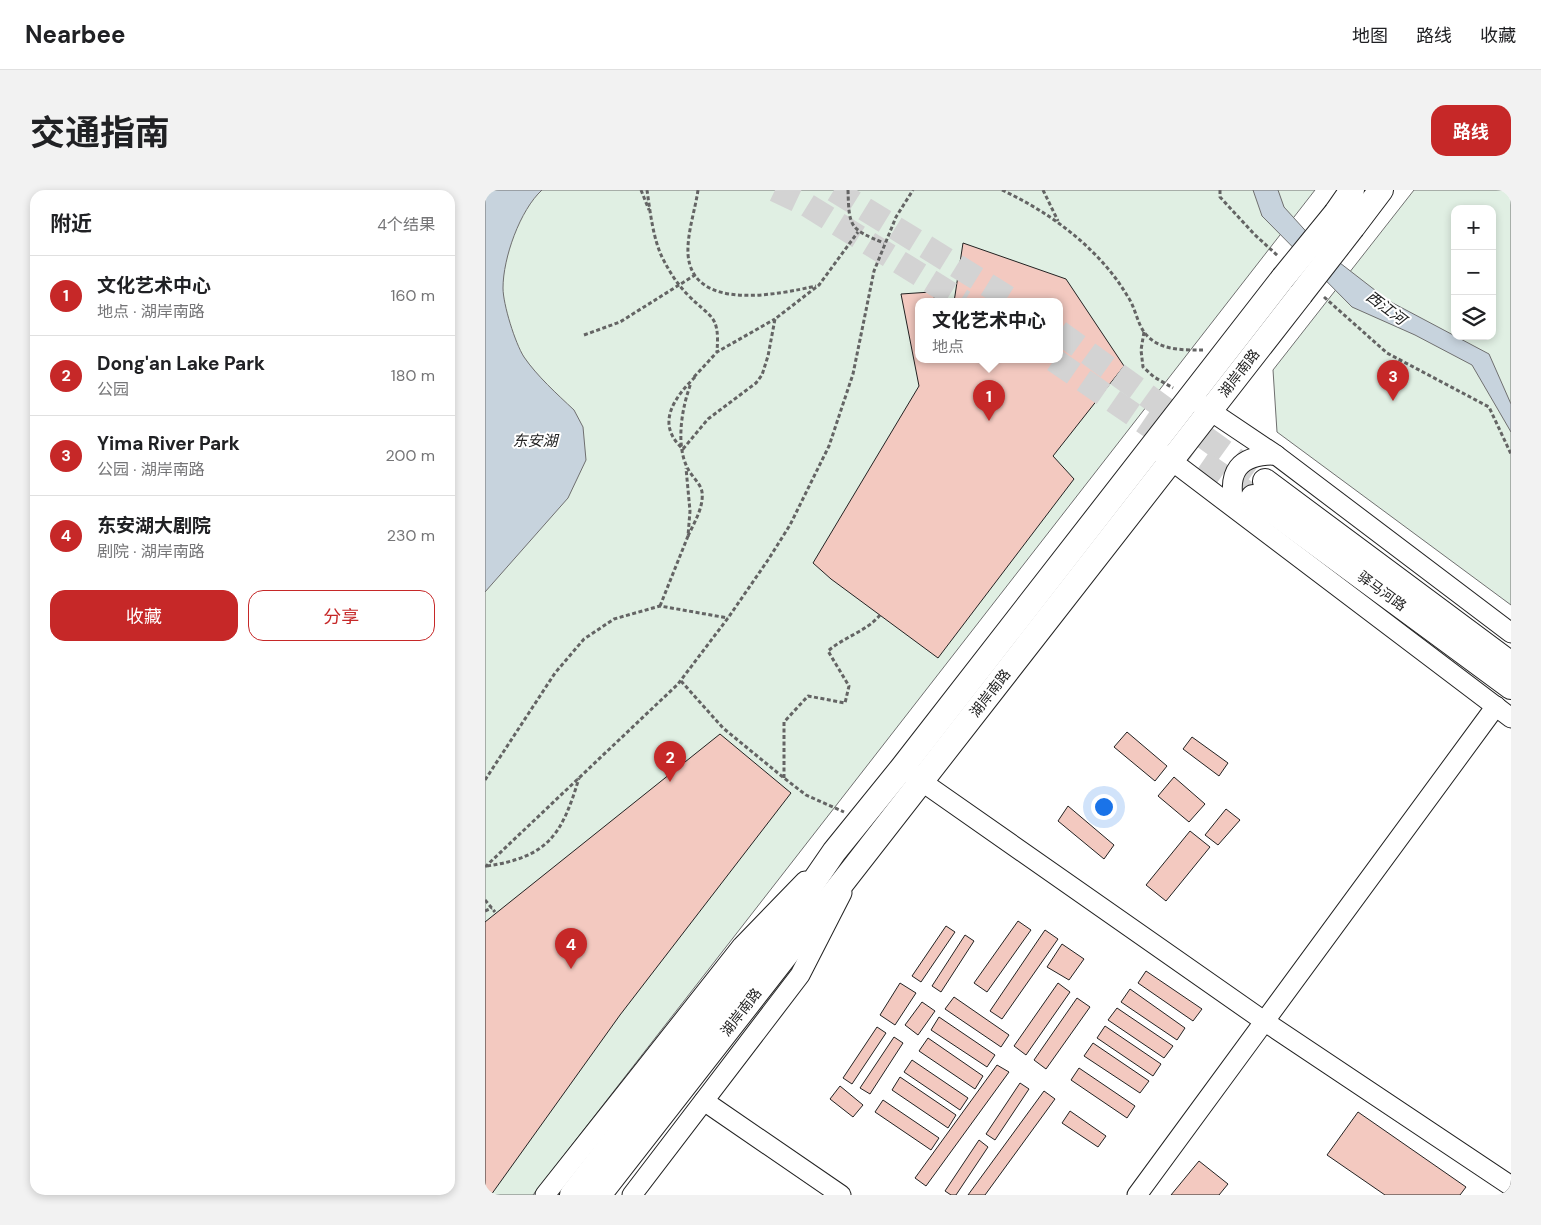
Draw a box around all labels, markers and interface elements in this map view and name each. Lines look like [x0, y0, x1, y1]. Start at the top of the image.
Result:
text: Nearbee [25, 19, 125, 50]
text: 地图 [1352, 24, 1388, 48]
text: 路线 [1416, 24, 1452, 48]
text: 收藏 [1480, 24, 1516, 48]
button: 路线 [1431, 105, 1511, 156]
text: 交通指南 [30, 110, 170, 156]
map controls [1451, 205, 1496, 340]
button: + [1451, 205, 1496, 250]
text: 附近 [50, 210, 92, 238]
text: 4个结果 [377, 214, 435, 235]
button: − [1451, 250, 1496, 295]
text: 文化艺术中心 [97, 273, 211, 298]
text: 1 [63, 285, 69, 306]
text: 160 m [391, 285, 435, 306]
water label: 西江河 [1362, 286, 1412, 331]
button: layers [1451, 295, 1496, 340]
popup [915, 298, 1063, 363]
text: 地点 · 湖岸南路 [97, 301, 205, 322]
text: 文化艺术中心 [932, 308, 1046, 333]
text: 地点 [932, 336, 964, 357]
street label: 湖岸南路 [1215, 345, 1263, 401]
text: Dong'an Lake Park [97, 351, 265, 376]
pin: 3 [1377, 360, 1409, 401]
text: 2 [61, 365, 71, 386]
text: 180 m [391, 365, 435, 386]
text: 公园 [97, 379, 129, 400]
pin: 1 [973, 380, 1005, 421]
text: Yima River Park [97, 431, 240, 456]
water label: 东安湖 [512, 431, 559, 451]
text: 3 [61, 445, 71, 466]
text: 200 m [386, 445, 435, 466]
text: 公园 · 湖岸南路 [97, 459, 205, 480]
text: 东安湖大剧院 [97, 513, 211, 538]
text: 4 [61, 525, 71, 546]
text: 230 m [387, 525, 435, 546]
text: 剧院 · 湖岸南路 [97, 541, 205, 562]
street label: 驿马河路 [1354, 567, 1410, 615]
button: 收藏 [50, 590, 238, 641]
button: 分享 [248, 590, 435, 641]
street label: 湖岸南路 [966, 665, 1014, 721]
pin: 2 [654, 741, 686, 782]
your location [1091, 794, 1117, 820]
pin: 4 [555, 928, 587, 969]
street label: 湖岸南路 [717, 984, 765, 1040]

